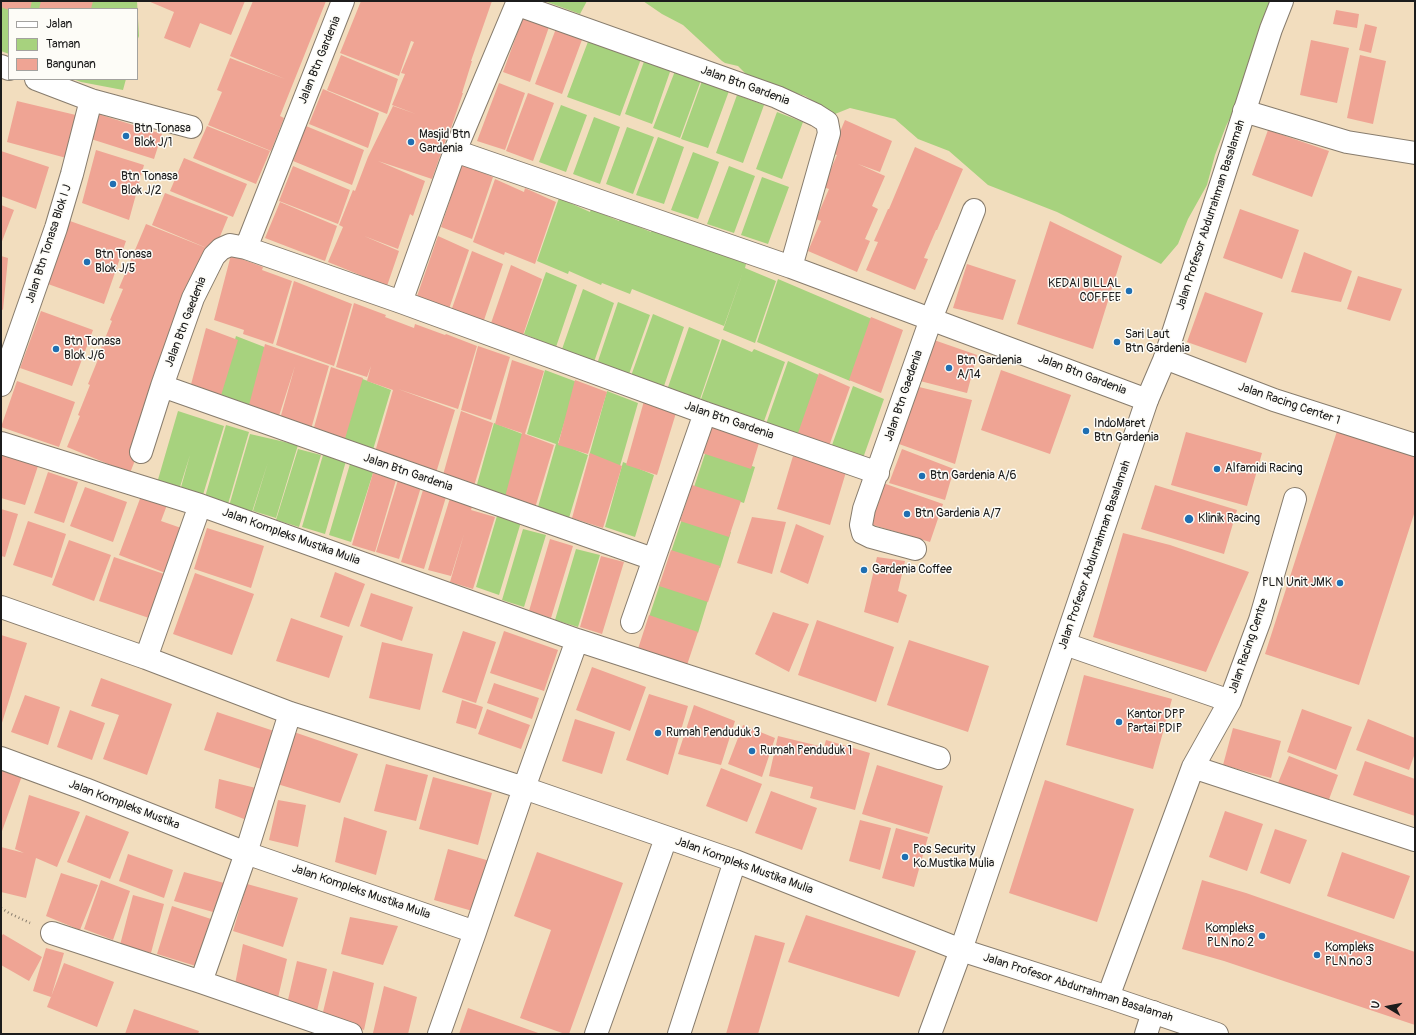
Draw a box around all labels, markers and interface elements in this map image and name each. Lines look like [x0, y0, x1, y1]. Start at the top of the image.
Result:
legend [8, 8, 138, 80]
street label: Jalan Btn Gardenia [296, 14, 344, 106]
text: Jalan [46, 17, 72, 32]
text: Taman [46, 37, 80, 52]
text: Bangunan [46, 57, 96, 72]
street label: Jalan Btn Gardenia [699, 63, 791, 109]
street label: Jalan Profesor Abdurrahman Basalamah [1173, 118, 1249, 312]
place label: Btn Tonasa Blok J/1 [134, 122, 191, 150]
place label: Masjid Btn Gardenia [419, 128, 470, 156]
marker: Btn Tonasa Blok J/1 [121, 131, 131, 141]
marker: Masjid Btn Gardenia [406, 137, 416, 147]
place label: Btn Tonasa Blok J/2 [121, 170, 178, 198]
marker: Btn Tonasa Blok J/2 [108, 179, 118, 189]
street label: Jalan Btn Tonasa Blok I J [23, 183, 75, 305]
place label: Btn Tonasa Blok J/5 [95, 248, 152, 276]
marker: Btn Tonasa Blok J/5 [82, 257, 92, 267]
street label: Jalan Btn Gaedenia [162, 275, 210, 369]
place label: KEDAI BILLAL COFFEE [1048, 277, 1121, 305]
marker: KEDAI BILLAL COFFEE [1124, 286, 1134, 296]
place label: Sari Laut Btn Gardenia [1125, 328, 1190, 356]
place label: Btn Tonasa Blok J/6 [64, 335, 121, 363]
marker: Sari Laut Btn Gardenia [1112, 337, 1122, 347]
marker: Btn Tonasa Blok J/6 [51, 344, 61, 354]
street label: Jalan Btn Gaedenia [882, 349, 926, 443]
street label: Jalan Btn Gardenia [1036, 352, 1128, 398]
place label: Btn Gardenia A/14 [957, 354, 1022, 382]
marker: Btn Gardenia A/14 [944, 363, 954, 373]
street label: Jalan Racing Center 1 [1236, 380, 1342, 428]
street label: Jalan Btn Gardenia [682, 399, 776, 443]
place label: IndoMaret Btn Gardenia [1094, 417, 1159, 445]
marker: IndoMaret Btn Gardenia [1081, 426, 1091, 436]
street label: Jalan Btn Gardenia [361, 451, 455, 495]
street label: Jalan Profesor Abdurrahman Basalamah [1056, 459, 1134, 651]
place label: Alfamidi Racing [1225, 462, 1302, 476]
marker: Alfamidi Racing [1212, 464, 1222, 474]
place label: Btn Gardenia A/6 [930, 469, 1016, 483]
marker: Btn Gardenia A/6 [917, 471, 927, 481]
street label: Jalan Kompleks Mustika Mulia [220, 505, 362, 569]
place label: Btn Gardenia A/7 [915, 507, 1001, 521]
marker: Btn Gardenia A/7 [902, 509, 912, 519]
place label: Klinik Racing [1198, 512, 1260, 526]
marker: Klinik Racing [1183, 513, 1195, 525]
place label: Gardenia Coffee [872, 563, 952, 577]
marker: Gardenia Coffee [859, 565, 869, 575]
place label: PLN Unit JMK [1262, 576, 1332, 590]
marker: PLN Unit JMK [1335, 578, 1345, 588]
street label: Jalan Racing Centre [1226, 597, 1272, 695]
place label: Kantor DPP Partai PDIP [1127, 708, 1185, 736]
marker: Kantor DPP Partai PDIP [1114, 717, 1124, 727]
place label: Rumah Penduduk 3 [666, 726, 760, 740]
marker: Rumah Penduduk 3 [653, 728, 663, 738]
place label: Rumah Penduduk 1 [760, 744, 852, 758]
marker: Rumah Penduduk 1 [747, 746, 757, 756]
street label: Jalan Kompleks Mustika [66, 777, 182, 833]
street label: Jalan Kompleks Mustika Mulia [673, 834, 815, 898]
place label: Pos Security Ko.Mustika Mulia [913, 843, 994, 871]
marker: Pos Security Ko.Mustika Mulia [900, 852, 910, 862]
street label: Jalan Kompleks Mustika Mulia [290, 861, 432, 923]
place label: Kompleks PLN no 2 [1205, 922, 1254, 950]
marker: Kompleks PLN no 2 [1257, 931, 1267, 941]
place label: Kompleks PLN no 3 [1325, 941, 1374, 969]
street label: Jalan Profesor Abdurrahman Basalamah [981, 950, 1175, 1026]
marker: Kompleks PLN no 3 [1312, 950, 1322, 960]
north arrow [1368, 987, 1408, 1027]
text: U [1369, 1000, 1383, 1010]

